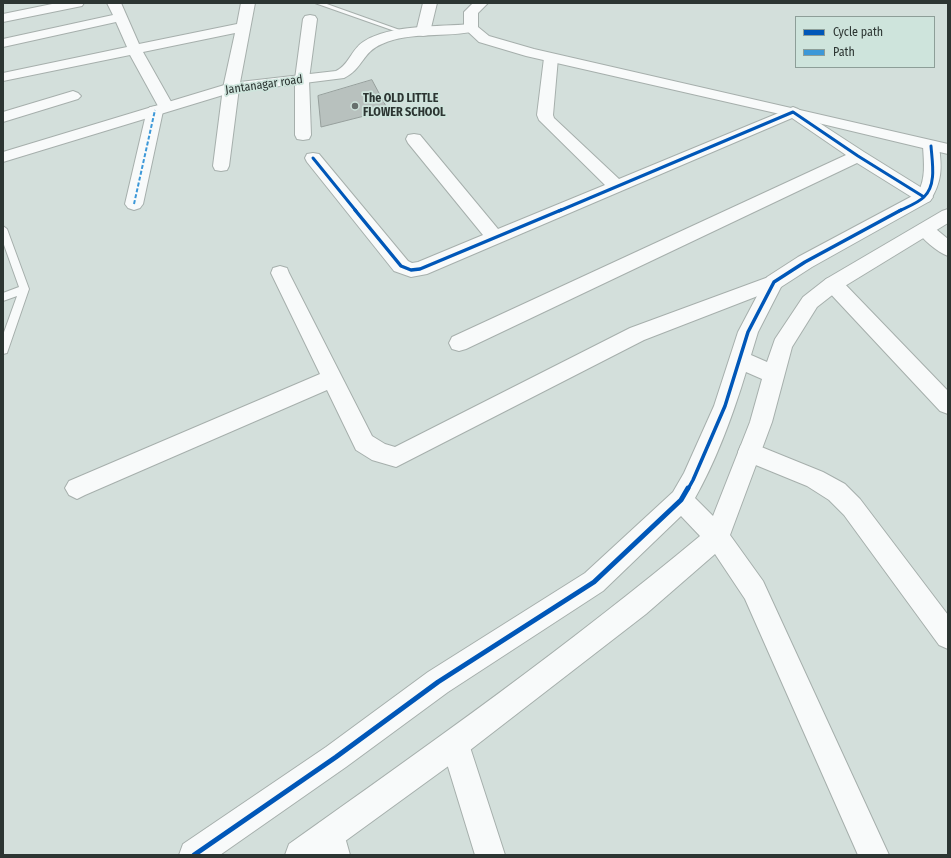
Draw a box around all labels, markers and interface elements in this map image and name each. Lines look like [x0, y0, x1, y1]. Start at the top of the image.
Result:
legend [795, 16, 935, 68]
text: Cycle path [833, 25, 883, 39]
text: Path [833, 45, 855, 59]
street label: Jantanagar road [224, 72, 304, 98]
place label: The OLD LITTLE FLOWER SCHOOL [363, 92, 446, 120]
marker: The OLD LITTLE FLOWER SCHOOL [350, 101, 360, 111]

